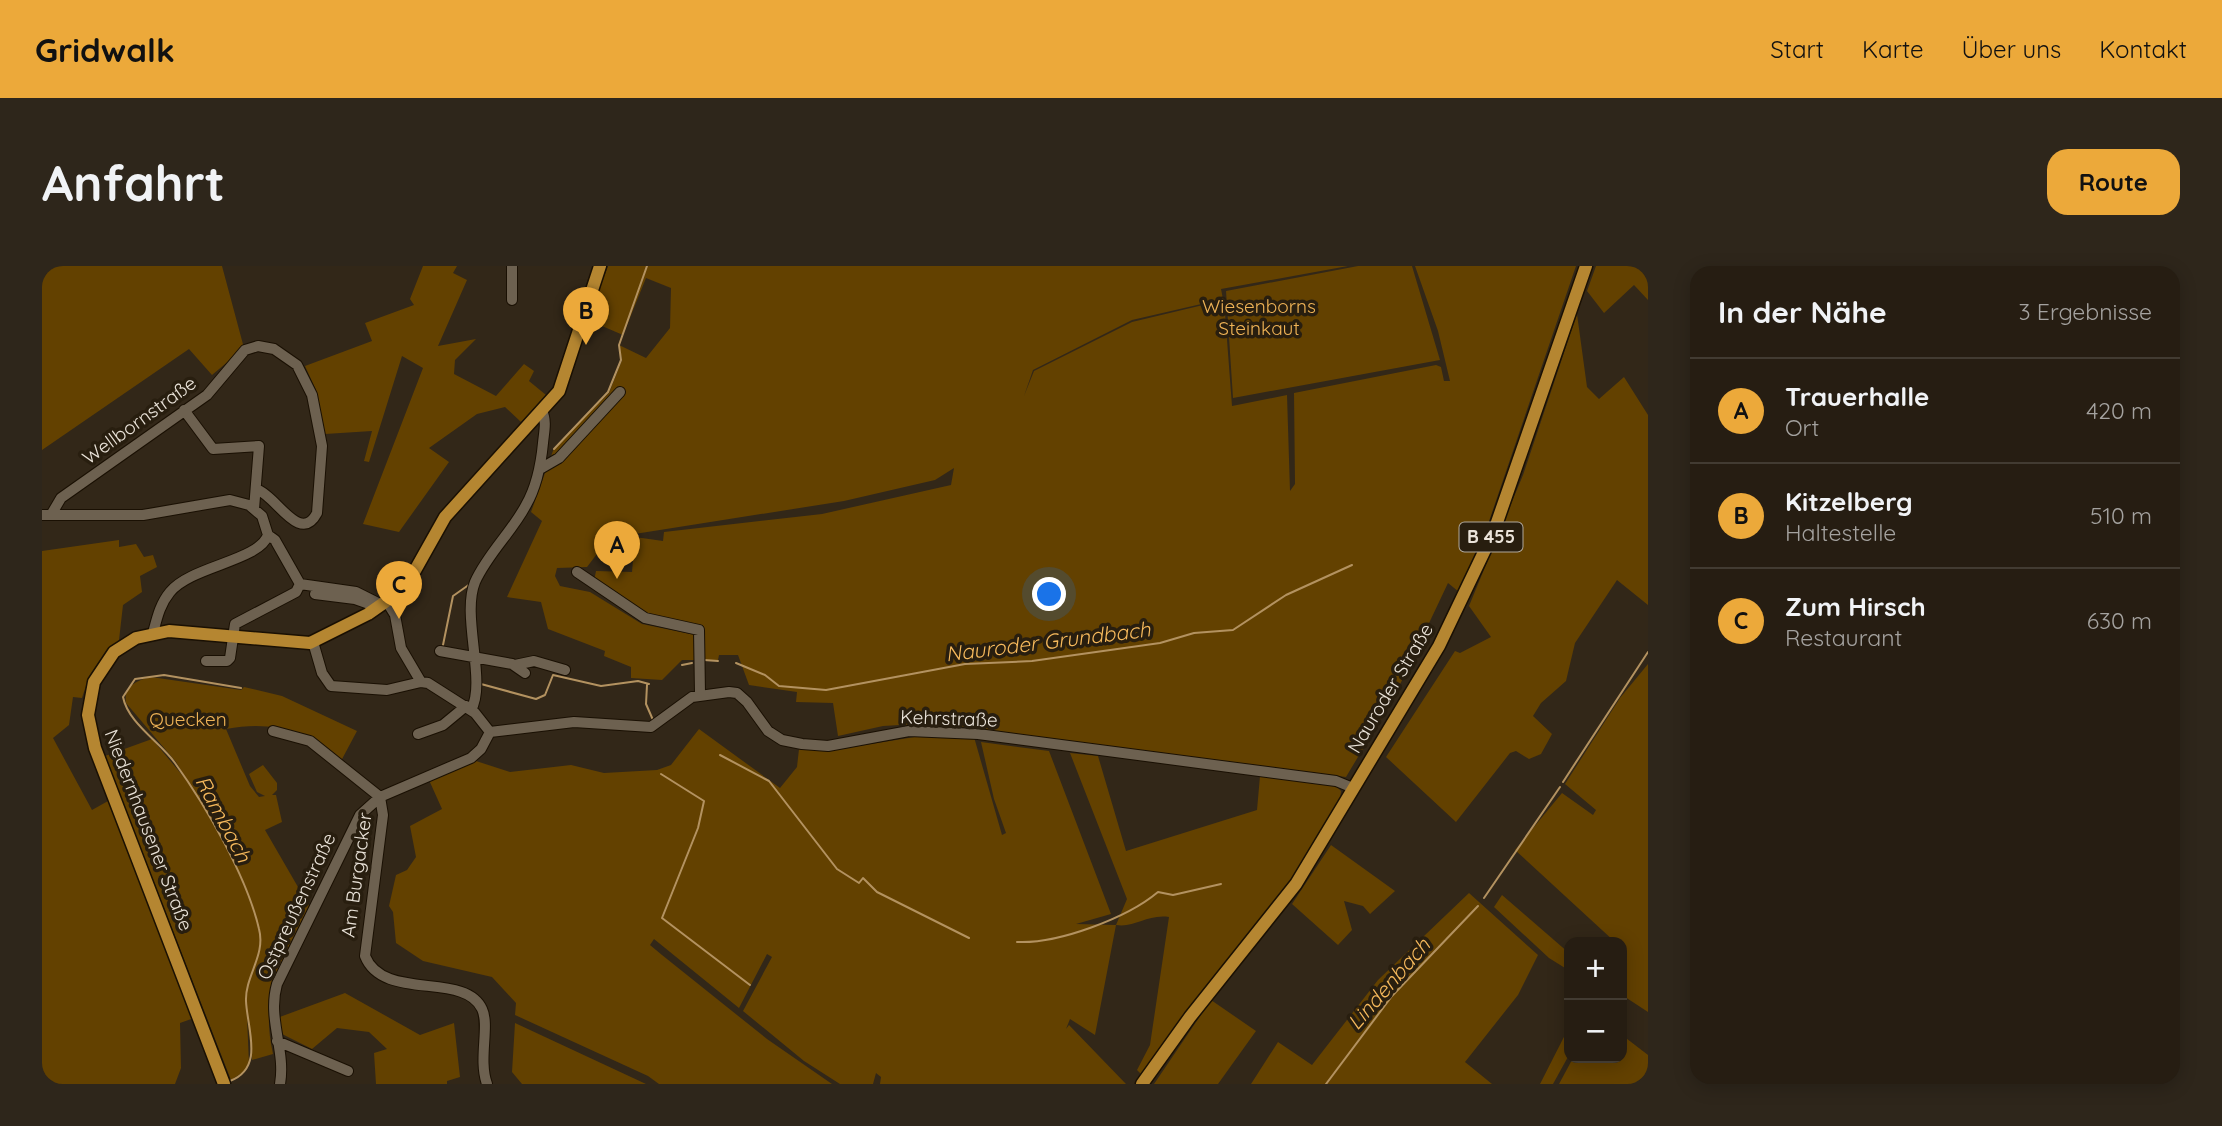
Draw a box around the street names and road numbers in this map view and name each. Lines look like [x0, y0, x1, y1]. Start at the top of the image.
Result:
street label: Wellbornstraße [77, 371, 201, 469]
road number: B 455 [1460, 522, 1522, 552]
street label: Nauroder Straße [1342, 619, 1438, 757]
street label: Kehrstraße [900, 704, 998, 732]
street label: Niedernhausener Straße [99, 726, 199, 934]
street label: Am Burgacker [335, 810, 377, 939]
street label: Ostpreußenstraße [251, 829, 341, 983]

